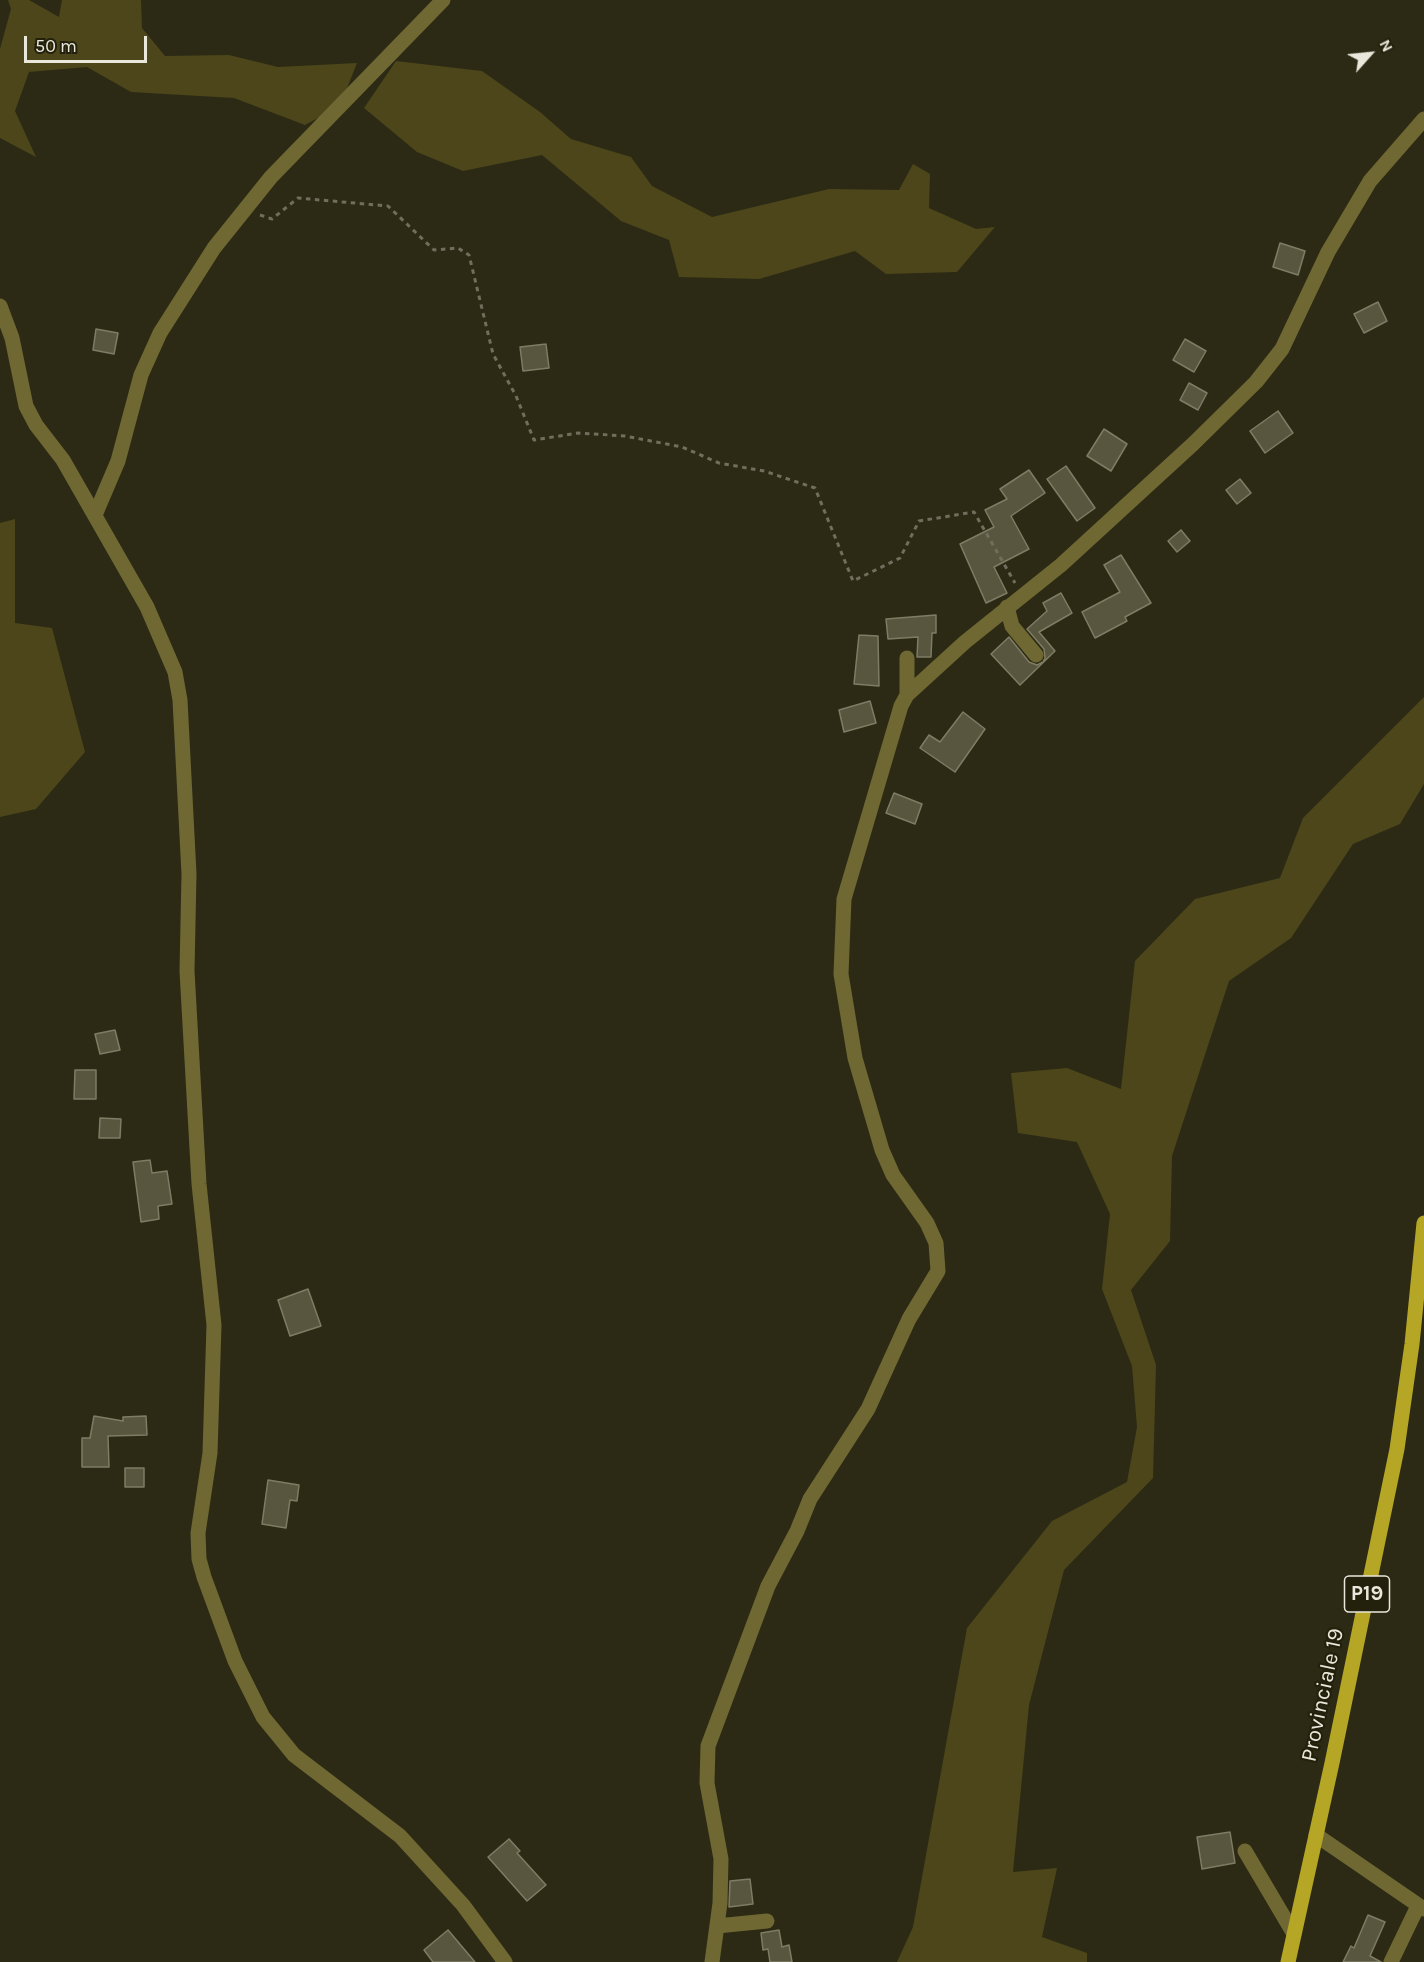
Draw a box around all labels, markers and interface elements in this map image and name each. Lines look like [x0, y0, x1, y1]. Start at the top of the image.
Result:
scale bar [27, 24, 150, 62]
north arrow [1340, 24, 1400, 84]
text: 50 m [35, 35, 77, 57]
text: N [1375, 36, 1398, 55]
road number: P19 [1344, 1576, 1390, 1612]
street label: Provinciale 19 [1296, 1626, 1350, 1764]

